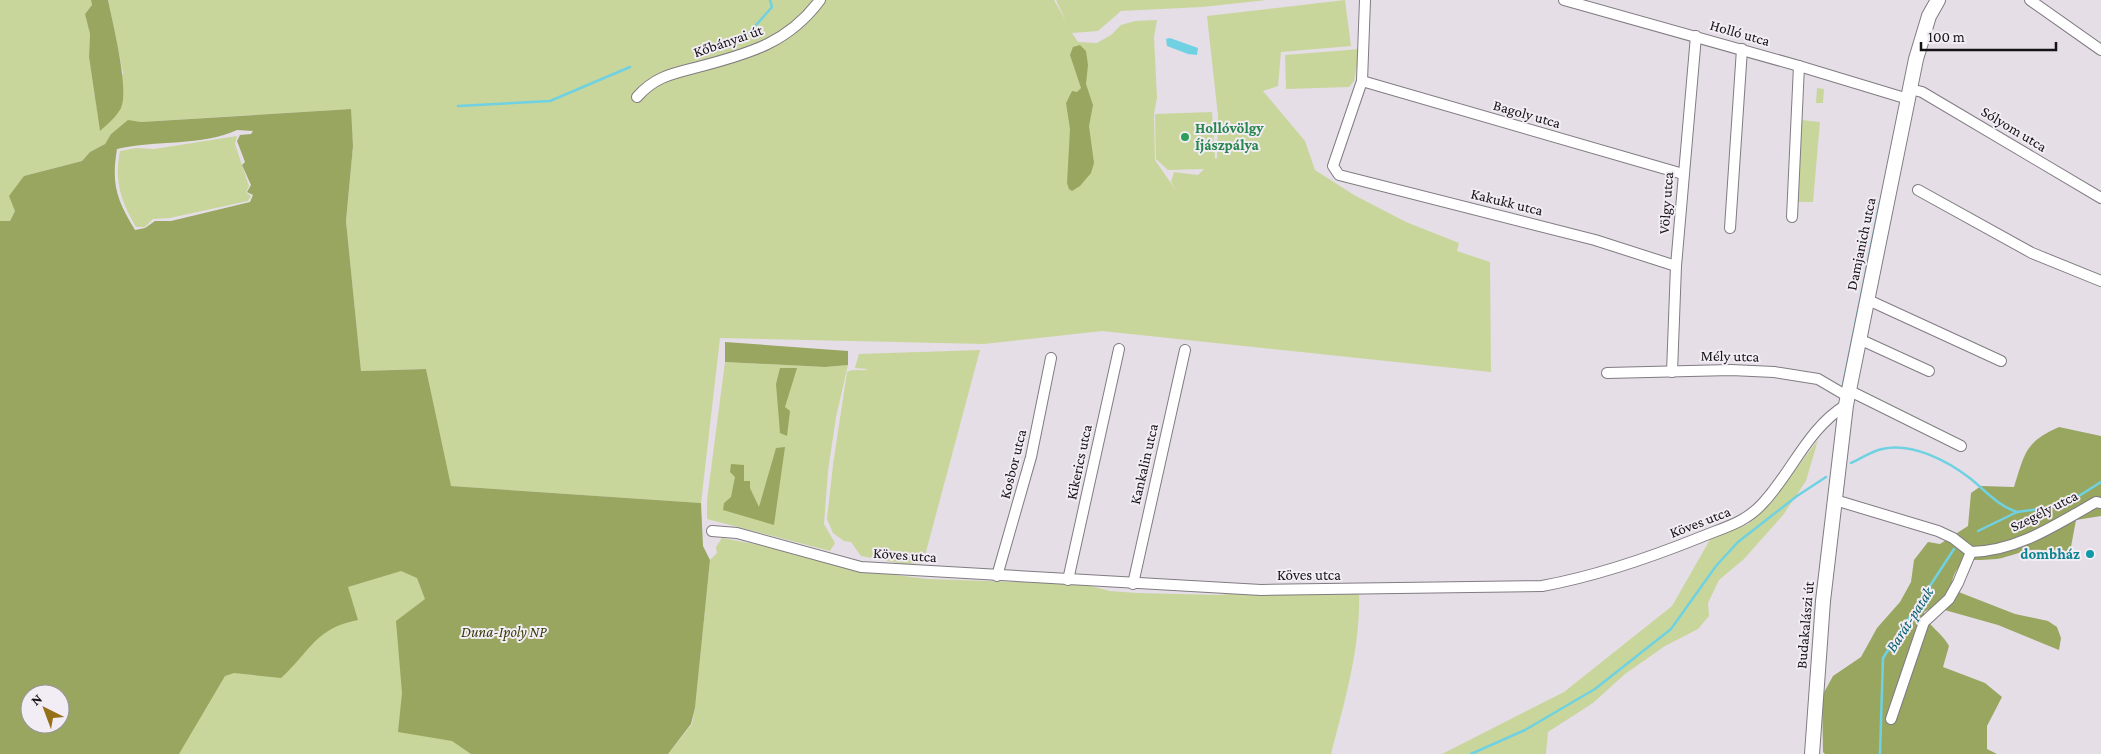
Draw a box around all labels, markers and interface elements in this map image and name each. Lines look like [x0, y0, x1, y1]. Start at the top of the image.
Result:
street label: Holló utca [1708, 17, 1772, 49]
scale bar [1921, 20, 2056, 52]
street label: Kőbányai út [691, 21, 766, 61]
text: 100 m [1928, 29, 1965, 45]
street label: Bagoly utca [1491, 97, 1563, 132]
street label: Sólyom utca [1978, 103, 2050, 156]
place label: Hollóvölgy Íjászpálya [1195, 120, 1264, 154]
marker: Hollóvölgy Íjászpálya [1179, 131, 1191, 143]
street label: Völgy utca [1656, 171, 1677, 235]
street label: Kakukk utca [1469, 185, 1545, 219]
street label: Damjanich utca [1843, 196, 1880, 292]
street label: Mély utca [1700, 347, 1760, 366]
street label: Kankalin utca [1127, 422, 1161, 506]
street label: Kikerics utca [1063, 423, 1095, 501]
street label: Kosbor utca [997, 428, 1029, 500]
street label: Szegély utca [2008, 487, 2081, 536]
street label: Köves utca [1667, 503, 1733, 541]
street label: Köves utca [873, 545, 937, 565]
place label: dombház [2020, 546, 2080, 562]
marker: dombház [2084, 548, 2096, 560]
street label: Köves utca [1277, 567, 1341, 583]
street label: Budakalászi út [1793, 580, 1817, 669]
water label: Barát-patak [1882, 583, 1938, 655]
park label: Duna-Ipoly NP [461, 624, 547, 641]
north arrow [20, 684, 70, 734]
text: N [27, 690, 46, 708]

